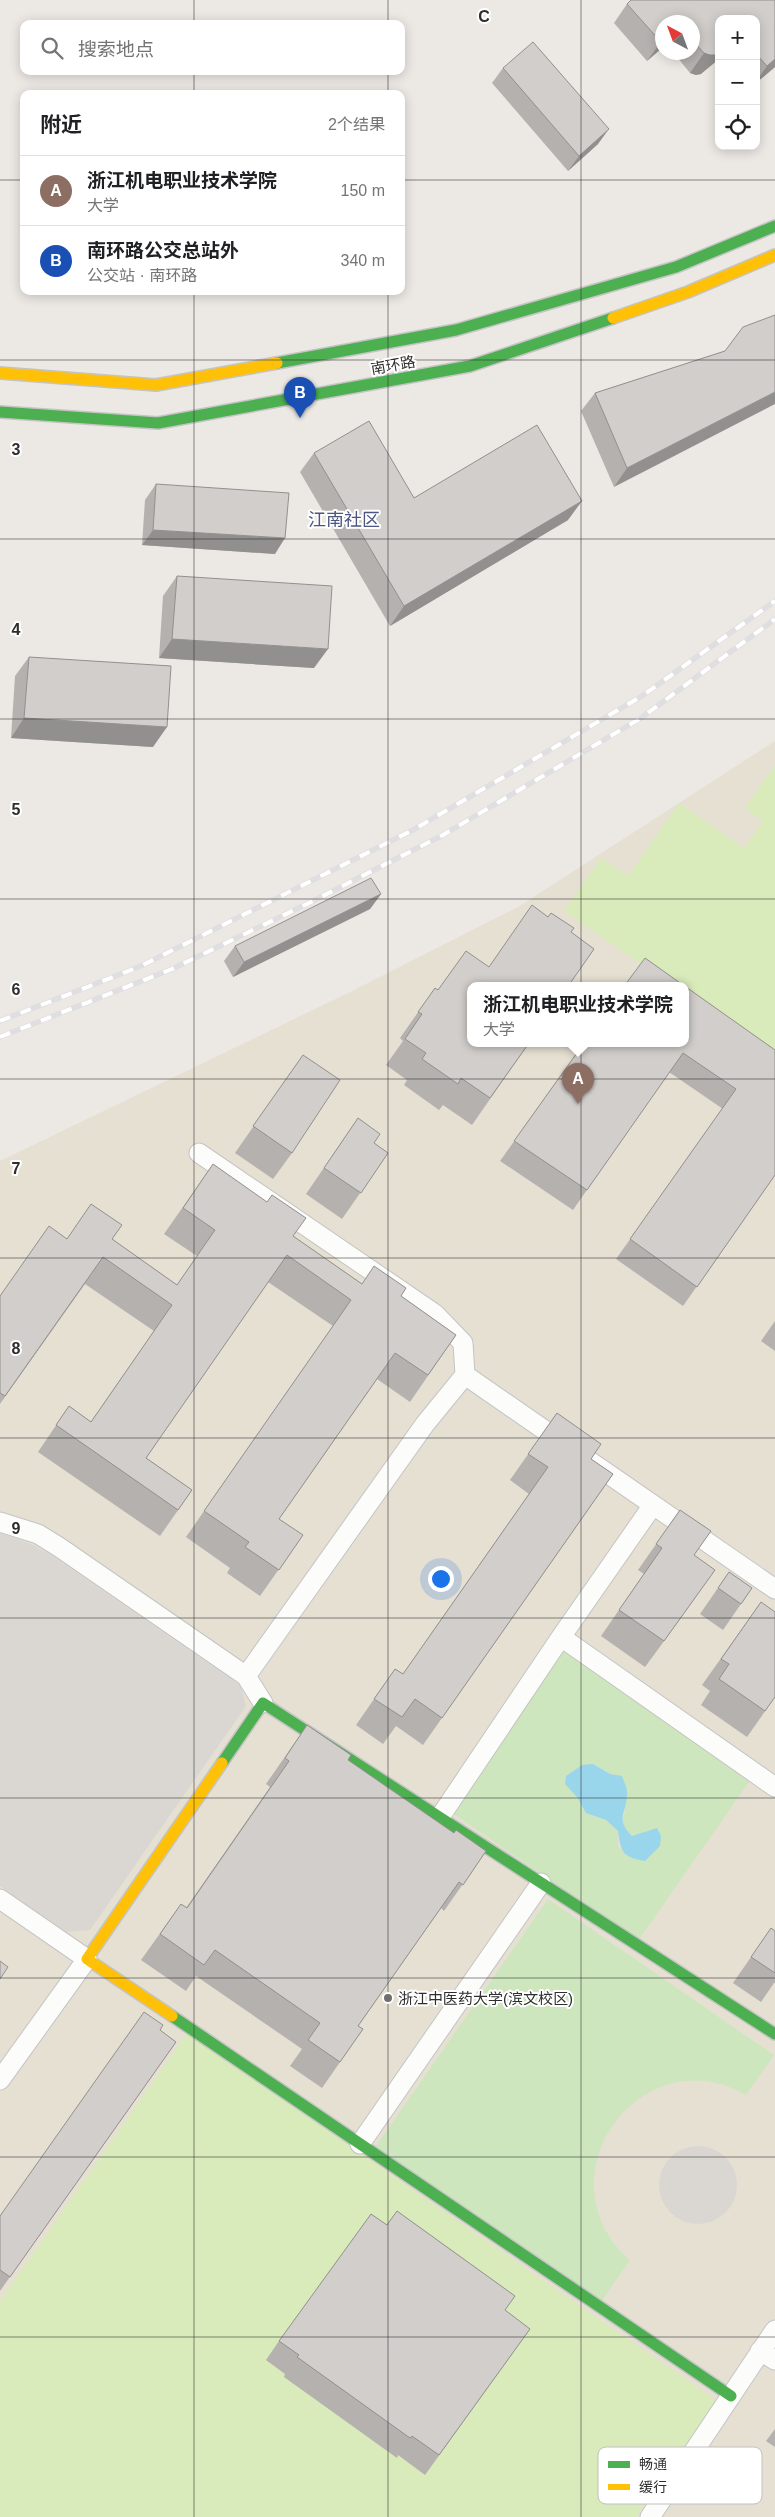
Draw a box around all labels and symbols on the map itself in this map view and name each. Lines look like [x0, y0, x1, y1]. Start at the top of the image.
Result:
text: C [478, 8, 490, 25]
north arrow [655, 15, 700, 60]
street label: 南环路 [369, 353, 417, 377]
pin: B [284, 377, 316, 418]
text: 3 [12, 441, 21, 458]
district label: 江南社区 [308, 510, 380, 530]
text: 4 [12, 621, 21, 638]
text: 5 [12, 801, 21, 818]
text: 6 [12, 981, 21, 998]
pin: A [562, 1063, 594, 1104]
text: 7 [12, 1160, 21, 1177]
text: 8 [12, 1340, 21, 1357]
text: 9 [12, 1520, 21, 1537]
your location [428, 1566, 454, 1592]
place label: 浙江中医药大学(滨文校区) [398, 1990, 573, 2007]
marker: 浙江中医药大学(滨文校区) [382, 1992, 394, 2004]
legend [598, 2447, 762, 2504]
text: 畅通 [639, 2456, 667, 2472]
text: 缓行 [639, 2479, 667, 2495]

